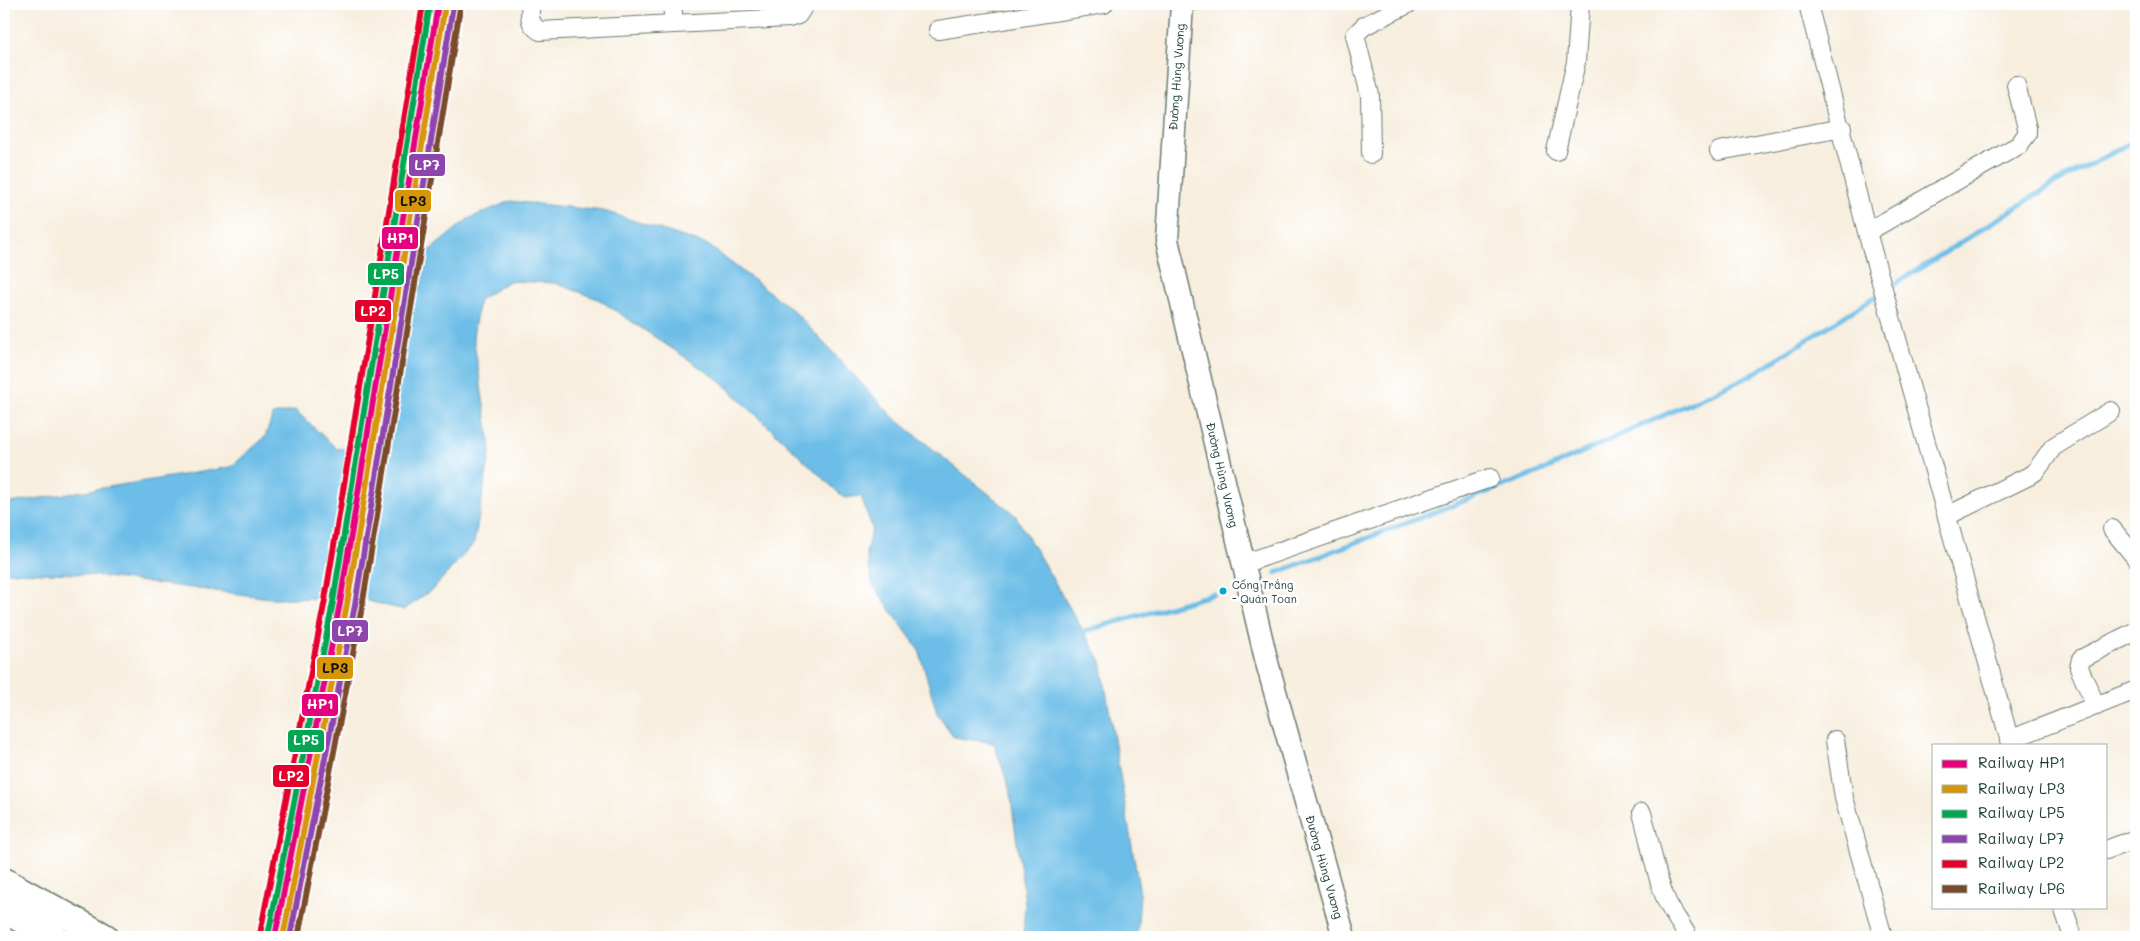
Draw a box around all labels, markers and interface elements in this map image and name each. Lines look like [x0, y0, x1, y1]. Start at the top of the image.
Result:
street label: Đường Hùng Vương [1164, 23, 1188, 131]
line badge: LP7 [408, 153, 446, 177]
text: LP7 [414, 155, 440, 174]
line badge: LP3 [394, 189, 432, 213]
text: LP3 [400, 191, 426, 210]
line badge: HP1 [381, 226, 419, 250]
text: HP1 [386, 228, 414, 247]
line badge: LP5 [367, 262, 405, 286]
text: LP5 [373, 264, 399, 283]
line badge: LP2 [354, 299, 392, 323]
text: LP2 [360, 301, 386, 320]
street label: Đường Hùng Vương [1203, 421, 1243, 529]
place label: Cống Trắng - Quán Toan [1232, 577, 1297, 606]
marker: Cống Trắng - Quán Toan [1218, 586, 1228, 596]
line badge: LP7 [331, 619, 369, 643]
text: LP7 [337, 621, 363, 640]
line badge: LP3 [316, 656, 354, 680]
text: LP3 [322, 658, 348, 677]
line badge: HP1 [301, 693, 339, 717]
text: HP1 [306, 694, 334, 713]
line badge: LP5 [287, 729, 325, 753]
text: LP5 [293, 730, 319, 749]
legend [1932, 744, 2108, 908]
text: Railway HP1 [1978, 752, 2066, 772]
line badge: LP2 [272, 764, 310, 788]
text: LP2 [278, 766, 304, 785]
text: Railway LP3 [1978, 778, 2065, 798]
text: Railway LP5 [1978, 802, 2065, 822]
street label: Đường Hùng Vương [1302, 813, 1347, 921]
text: Railway LP7 [1978, 828, 2064, 848]
text: Railway LP2 [1978, 852, 2064, 872]
text: Railway LP6 [1978, 878, 2065, 898]

